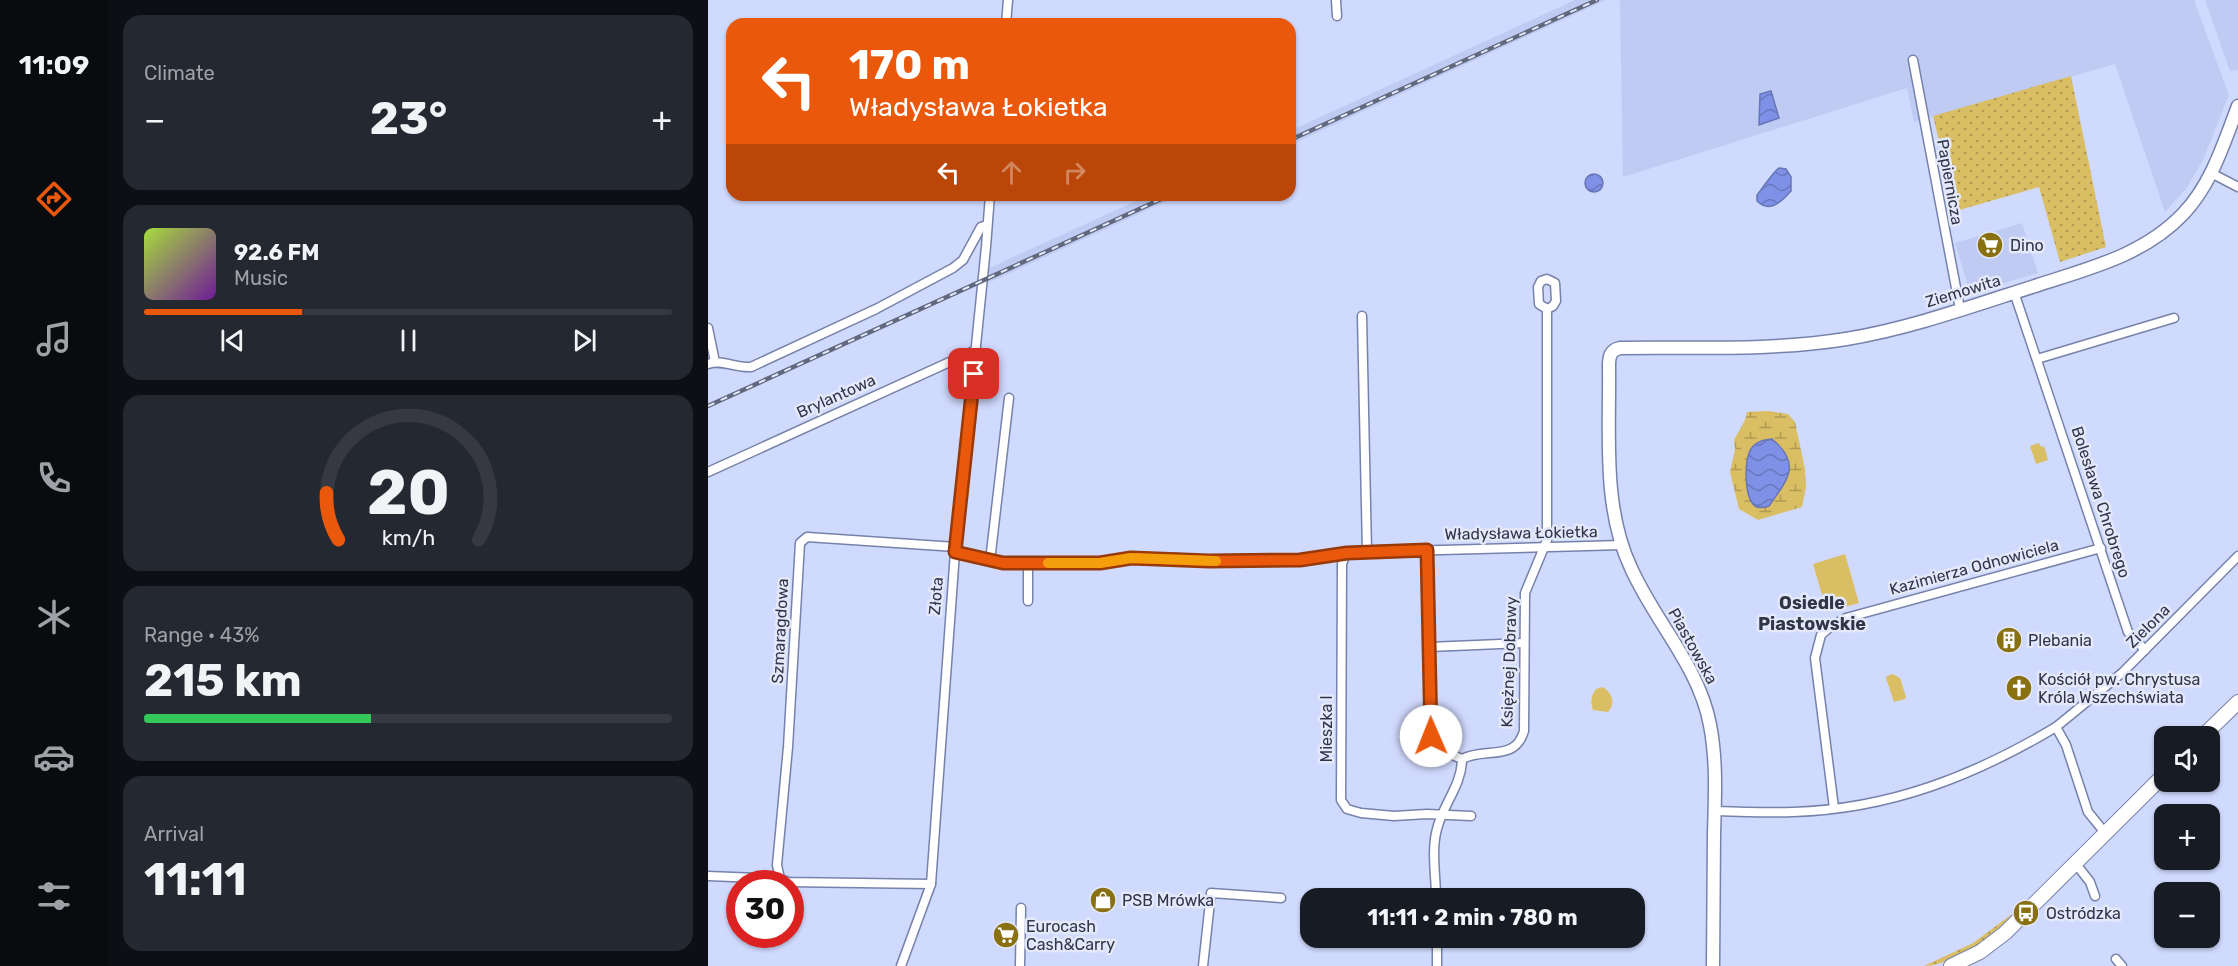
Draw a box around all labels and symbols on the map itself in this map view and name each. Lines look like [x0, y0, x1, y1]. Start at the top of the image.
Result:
street label: Papiernicza [1933, 138, 1967, 226]
supermarket icon: Dino [1975, 230, 2005, 260]
place label: Dino [2010, 236, 2044, 255]
street label: Ziemowita [1923, 271, 2003, 311]
pin [948, 348, 999, 399]
street label: Brylantowa [794, 370, 878, 422]
street label: Bolesława Chrobrego [2068, 424, 2134, 580]
street label: Władysława Łokietka [1444, 522, 1598, 544]
street label: Kazimierza Odnowiciela [1887, 535, 2061, 599]
street label: Złota [925, 576, 947, 616]
street label: Szmaragdowa [768, 578, 792, 684]
district label: Osiedle Piastowskie [1758, 592, 1866, 635]
street label: Księżnej Dobrawy [1497, 596, 1522, 728]
street label: Zielona [2122, 600, 2174, 652]
street label: Piastowska [1664, 605, 1722, 687]
building icon: Plebania [1994, 625, 2024, 655]
place label: Plebania [2028, 631, 2092, 650]
place label: Kościół pw. Chrystusa Króla Wszechświata [2038, 670, 2200, 707]
church icon: Kościół pw. Chrystusa Króla Wszechświata [2004, 673, 2034, 703]
street label: Mieszka I [1317, 695, 1336, 763]
position arrow [1399, 704, 1463, 768]
speed limit sign: 30 [726, 870, 804, 948]
shop icon: PSB Mrówka [1088, 885, 1118, 915]
place label: PSB Mrówka [1122, 891, 1214, 910]
bus stop icon: Ostródzka [2011, 898, 2041, 928]
place label: Ostródzka [2046, 904, 2121, 923]
place label: Eurocash Cash&Carry [1026, 917, 1115, 954]
supermarket icon: Eurocash Cash&Carry [991, 920, 1021, 950]

